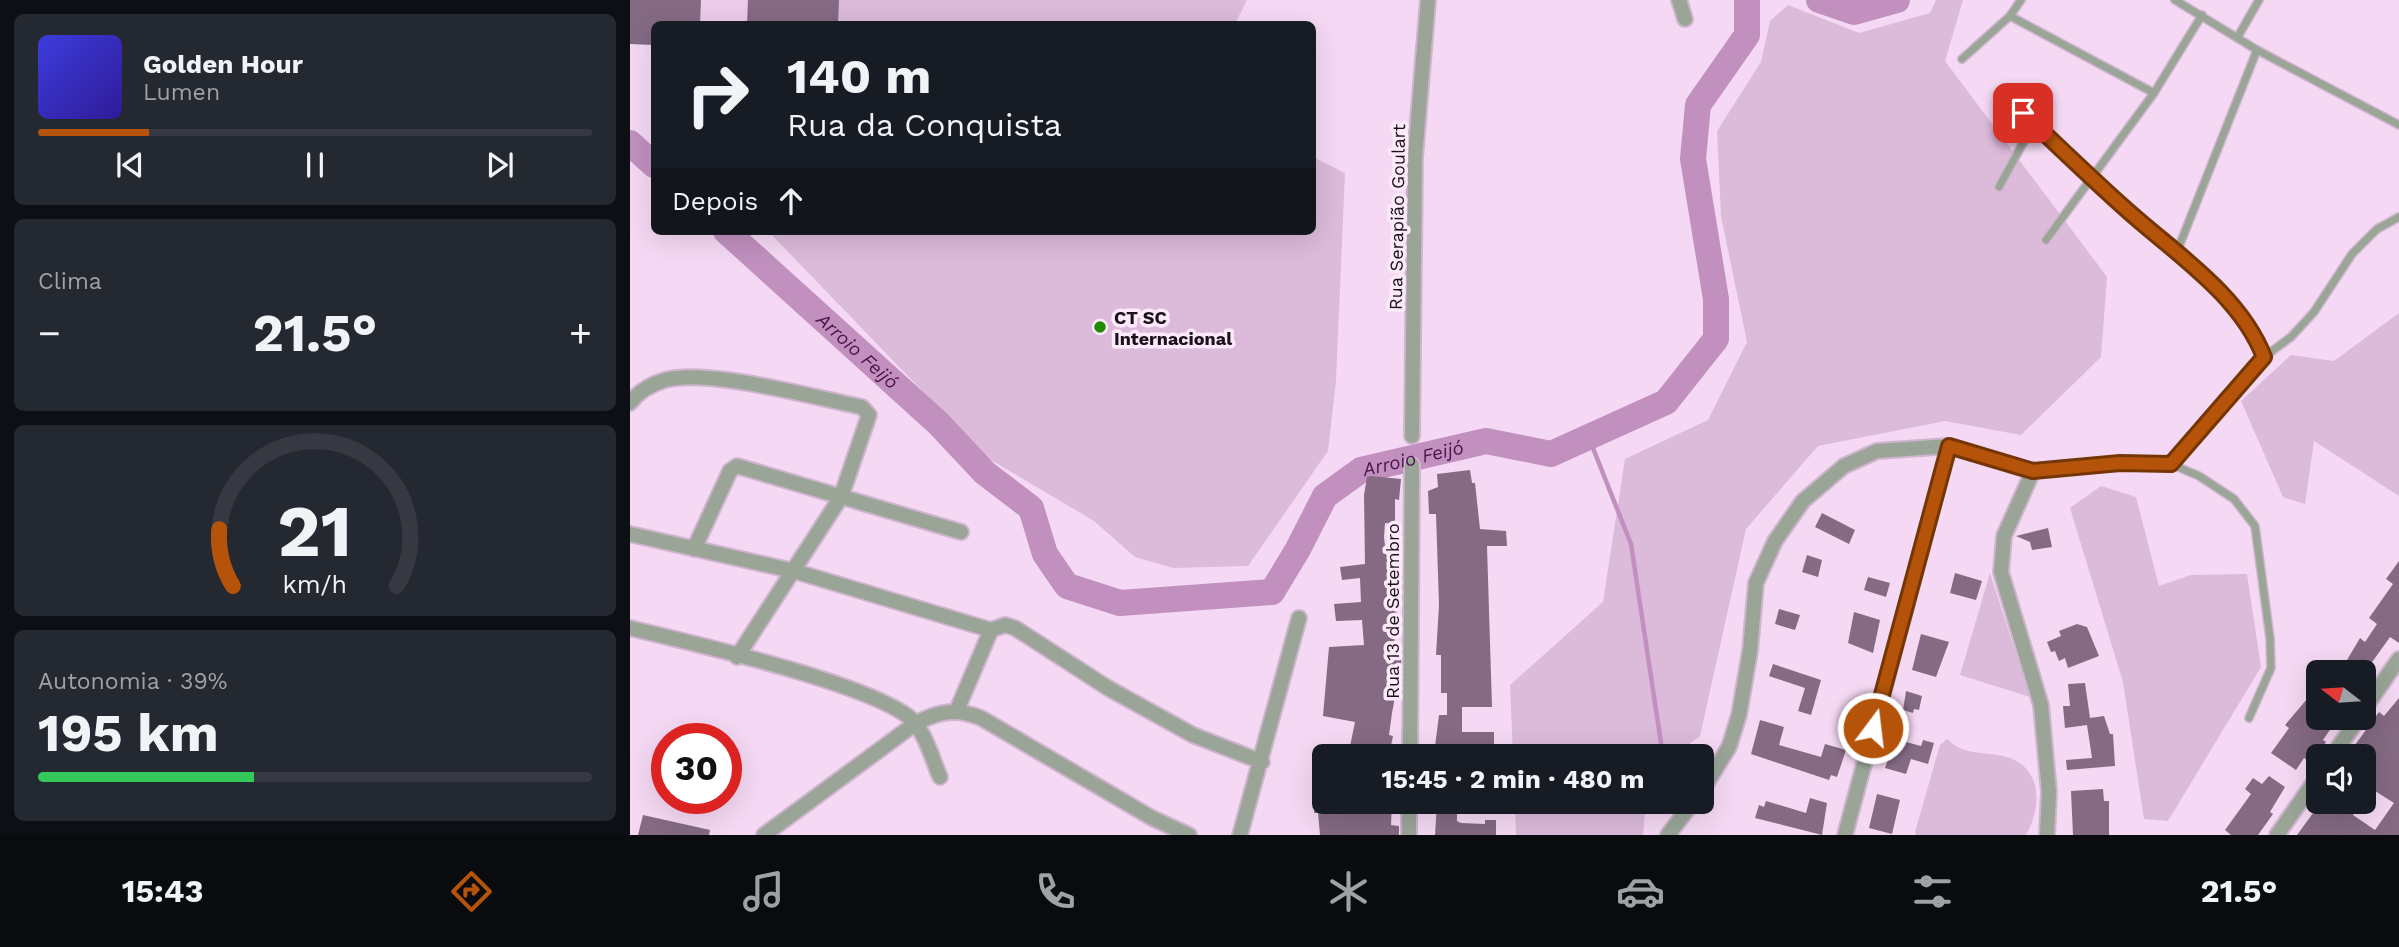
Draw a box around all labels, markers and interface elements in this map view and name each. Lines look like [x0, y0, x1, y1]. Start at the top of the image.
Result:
text: 140 m [787, 47, 931, 105]
text: Golden Hour [143, 49, 303, 79]
icon: right [672, 49, 763, 140]
text: Lumen [143, 79, 220, 106]
pin [1993, 83, 2053, 143]
icon: arrive [2004, 94, 2042, 132]
text: Rua da Conquista [787, 106, 1062, 144]
street label: Rua Serapião Goulart [1385, 123, 1409, 310]
icon: previous [111, 146, 149, 184]
icon: pause [296, 146, 334, 184]
icon: next [481, 146, 519, 184]
icon: ahead [772, 182, 810, 220]
text: Depois [672, 186, 758, 216]
text: Clima [38, 268, 102, 295]
text: 21.5° [253, 303, 377, 364]
water label: Arroio Feijó [811, 307, 904, 394]
place label: CT SC Internacional [1114, 307, 1232, 349]
text: − [38, 311, 61, 355]
text: + [569, 311, 592, 355]
marker: CT SC Internacional [1092, 319, 1108, 335]
water label: Arroio Feijó [1359, 435, 1466, 481]
text: 21 [278, 489, 352, 575]
street label: Rua 13 de Setembro [1382, 523, 1403, 699]
text: km/h [283, 570, 347, 599]
north arrow [2306, 660, 2376, 730]
map controls [2306, 660, 2376, 814]
text: Autonomia · 39% [38, 668, 227, 695]
position arrow [1836, 691, 1910, 765]
text: 195 km [38, 703, 219, 764]
speed limit sign: 30 [651, 723, 742, 814]
button: sound [2306, 744, 2376, 814]
text: 15:45 · 2 min · 480 m [1382, 764, 1645, 794]
icon: directions [447, 867, 496, 916]
icon: music [739, 867, 788, 916]
icon: phone [1031, 867, 1080, 916]
icon: climate [1324, 867, 1373, 916]
icon: car [1616, 867, 1665, 916]
icon: filters [1908, 867, 1957, 916]
text: 15:43 [122, 872, 203, 910]
text: 21.5° [2201, 872, 2277, 910]

